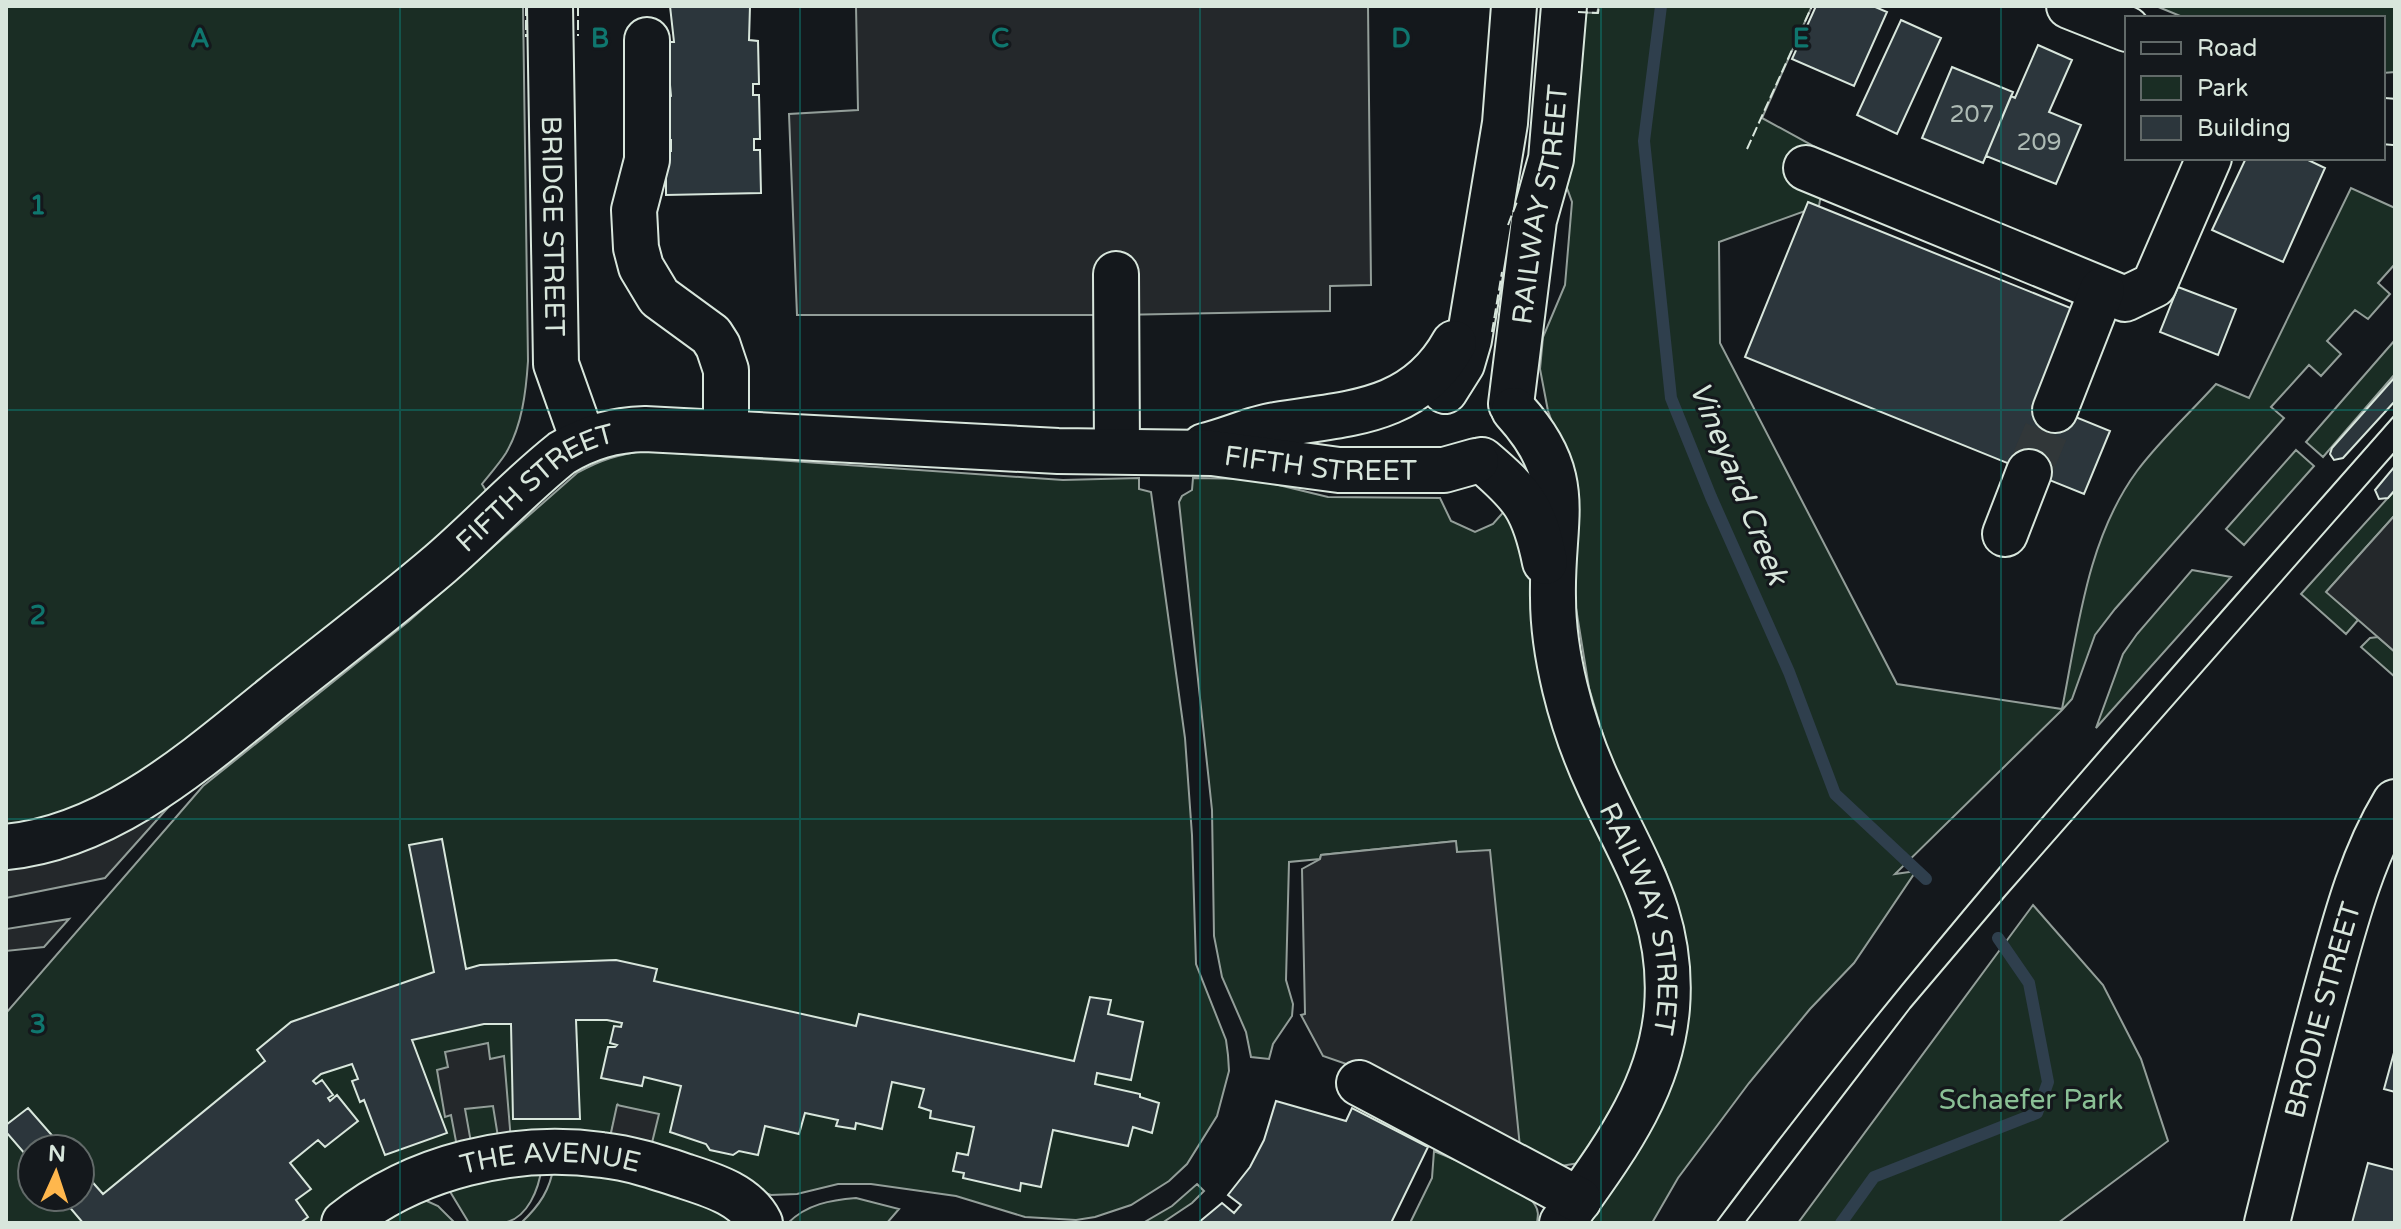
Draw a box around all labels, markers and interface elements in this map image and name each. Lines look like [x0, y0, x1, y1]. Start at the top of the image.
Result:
legend [2125, 16, 2385, 160]
text: A [190, 23, 210, 54]
text: B [591, 23, 609, 54]
text: C [991, 23, 1009, 54]
text: D [1391, 23, 1411, 54]
text: E [1793, 23, 1809, 54]
text: Road [2197, 34, 2257, 63]
text: Park [2197, 74, 2248, 103]
street label: RAILWAY STREET [1505, 83, 1575, 326]
house number: 207 [1949, 100, 1995, 129]
text: Building [2197, 114, 2291, 143]
street label: BRIDGE STREET [534, 115, 572, 337]
house number: 209 [2016, 128, 2062, 157]
text: 1 [30, 190, 46, 221]
water label: Vineyard Creek [1681, 376, 1797, 593]
street label: FIFTH STREET [449, 417, 618, 559]
street label: FIFTH STREET [1222, 439, 1417, 489]
text: 2 [30, 600, 46, 631]
street label: RAILWAY STREET [1592, 797, 1684, 1037]
street label: BRODIE STREET [2278, 898, 2368, 1122]
text: 3 [30, 1009, 46, 1040]
park label: Schaefer Park [1939, 1083, 2123, 1117]
north arrow [16, 1133, 96, 1213]
street label: THE AVENUE [456, 1136, 644, 1182]
text: N [47, 1141, 66, 1167]

